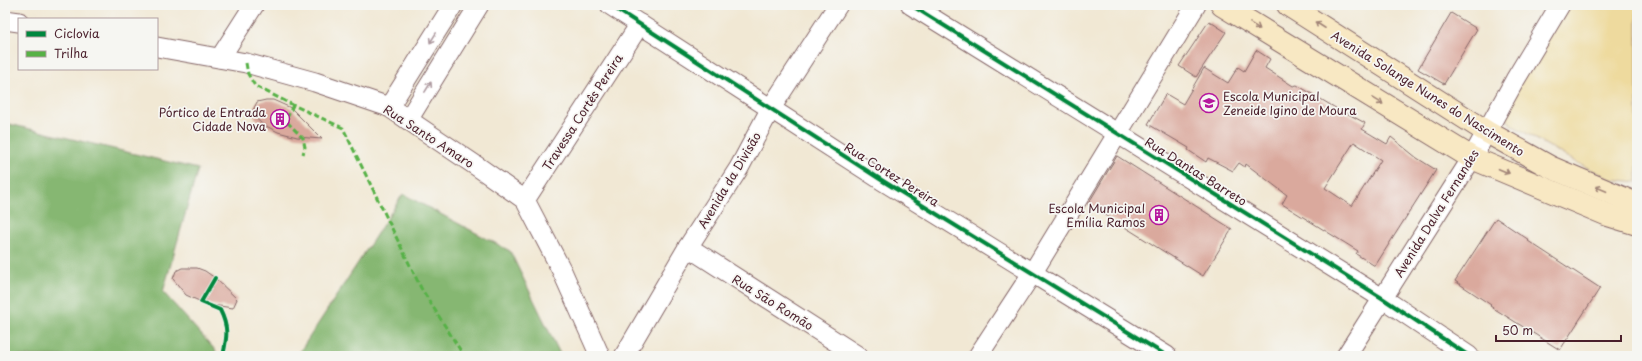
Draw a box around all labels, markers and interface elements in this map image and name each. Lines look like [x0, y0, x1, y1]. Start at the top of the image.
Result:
legend [18, 18, 158, 70]
one-way arrow [1250, 21, 1261, 30]
one-way arrow [1315, 21, 1326, 29]
text: Ciclovia [54, 24, 100, 42]
street label: Avenida Solange Nunes do Nascimento [1328, 26, 1528, 160]
one-way arrow [428, 32, 436, 44]
text: Trilha [54, 44, 88, 62]
street label: Travessa Cortês Pereira [537, 50, 627, 174]
one-way arrow [425, 81, 433, 93]
place label: Escola Municipal Zeneide Igino de Moura [1223, 87, 1357, 119]
school or university icon: Escola Municipal Zeneide Igino de Moura [1198, 92, 1220, 114]
one-way arrow [1372, 98, 1384, 106]
street label: Rua Santo Amaro [380, 100, 478, 172]
place label: Pórtico de Entrada Cidade Nova [159, 103, 267, 135]
building icon: Pórtico de Entrada Cidade Nova [269, 108, 291, 130]
street label: Avenida da Divisão [693, 128, 765, 232]
street label: Rua Dantas Barreto [1142, 132, 1251, 210]
street label: Rua Cortez Pereira [841, 138, 943, 211]
street label: Avenida Dalva Fernandes [1389, 145, 1483, 280]
one-way arrow [1497, 168, 1509, 175]
one-way arrow [1595, 185, 1607, 192]
place label: Escola Municipal Emília Ramos [1048, 199, 1145, 231]
building icon: Escola Municipal Emília Ramos [1148, 204, 1170, 226]
street label: Rua São Romão [729, 270, 817, 334]
scale bar [1496, 317, 1621, 343]
text: 50 m [1502, 321, 1533, 339]

